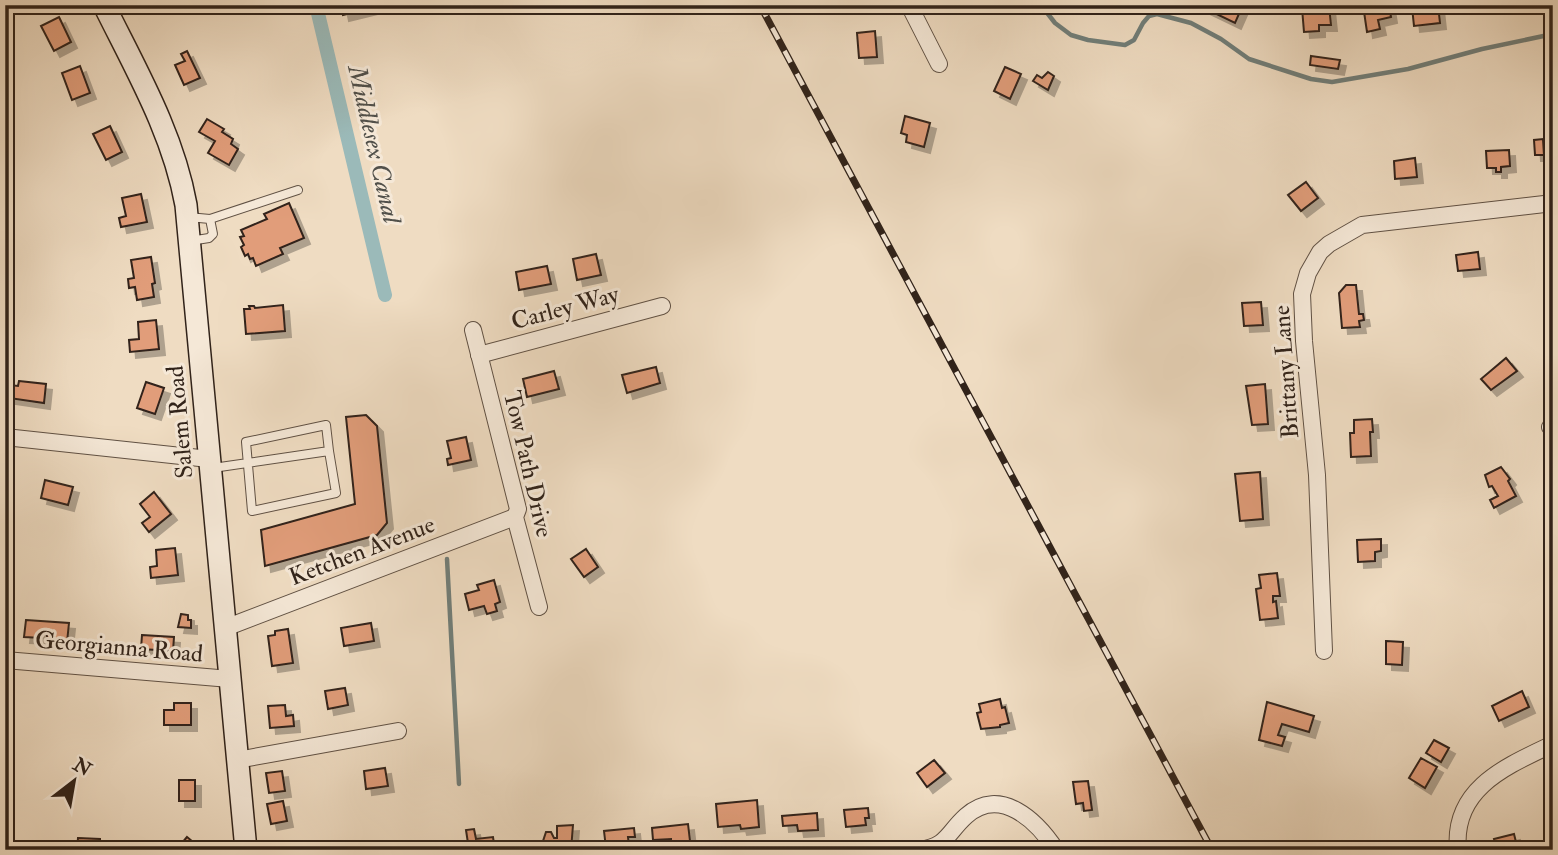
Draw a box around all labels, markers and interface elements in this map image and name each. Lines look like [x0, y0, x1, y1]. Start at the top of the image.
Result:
water label: Middlesex Canal [340, 60, 408, 228]
street label: Carley Way [508, 279, 623, 337]
street label: Brittany Lane [1266, 304, 1306, 440]
street label: Salem Road [160, 364, 200, 480]
street label: Tow Path Drive [496, 388, 560, 540]
street label: Ketchen Avenue [285, 509, 439, 593]
street label: Georgianna Road [34, 624, 204, 670]
north arrow [38, 746, 108, 816]
text: N [68, 752, 97, 782]

